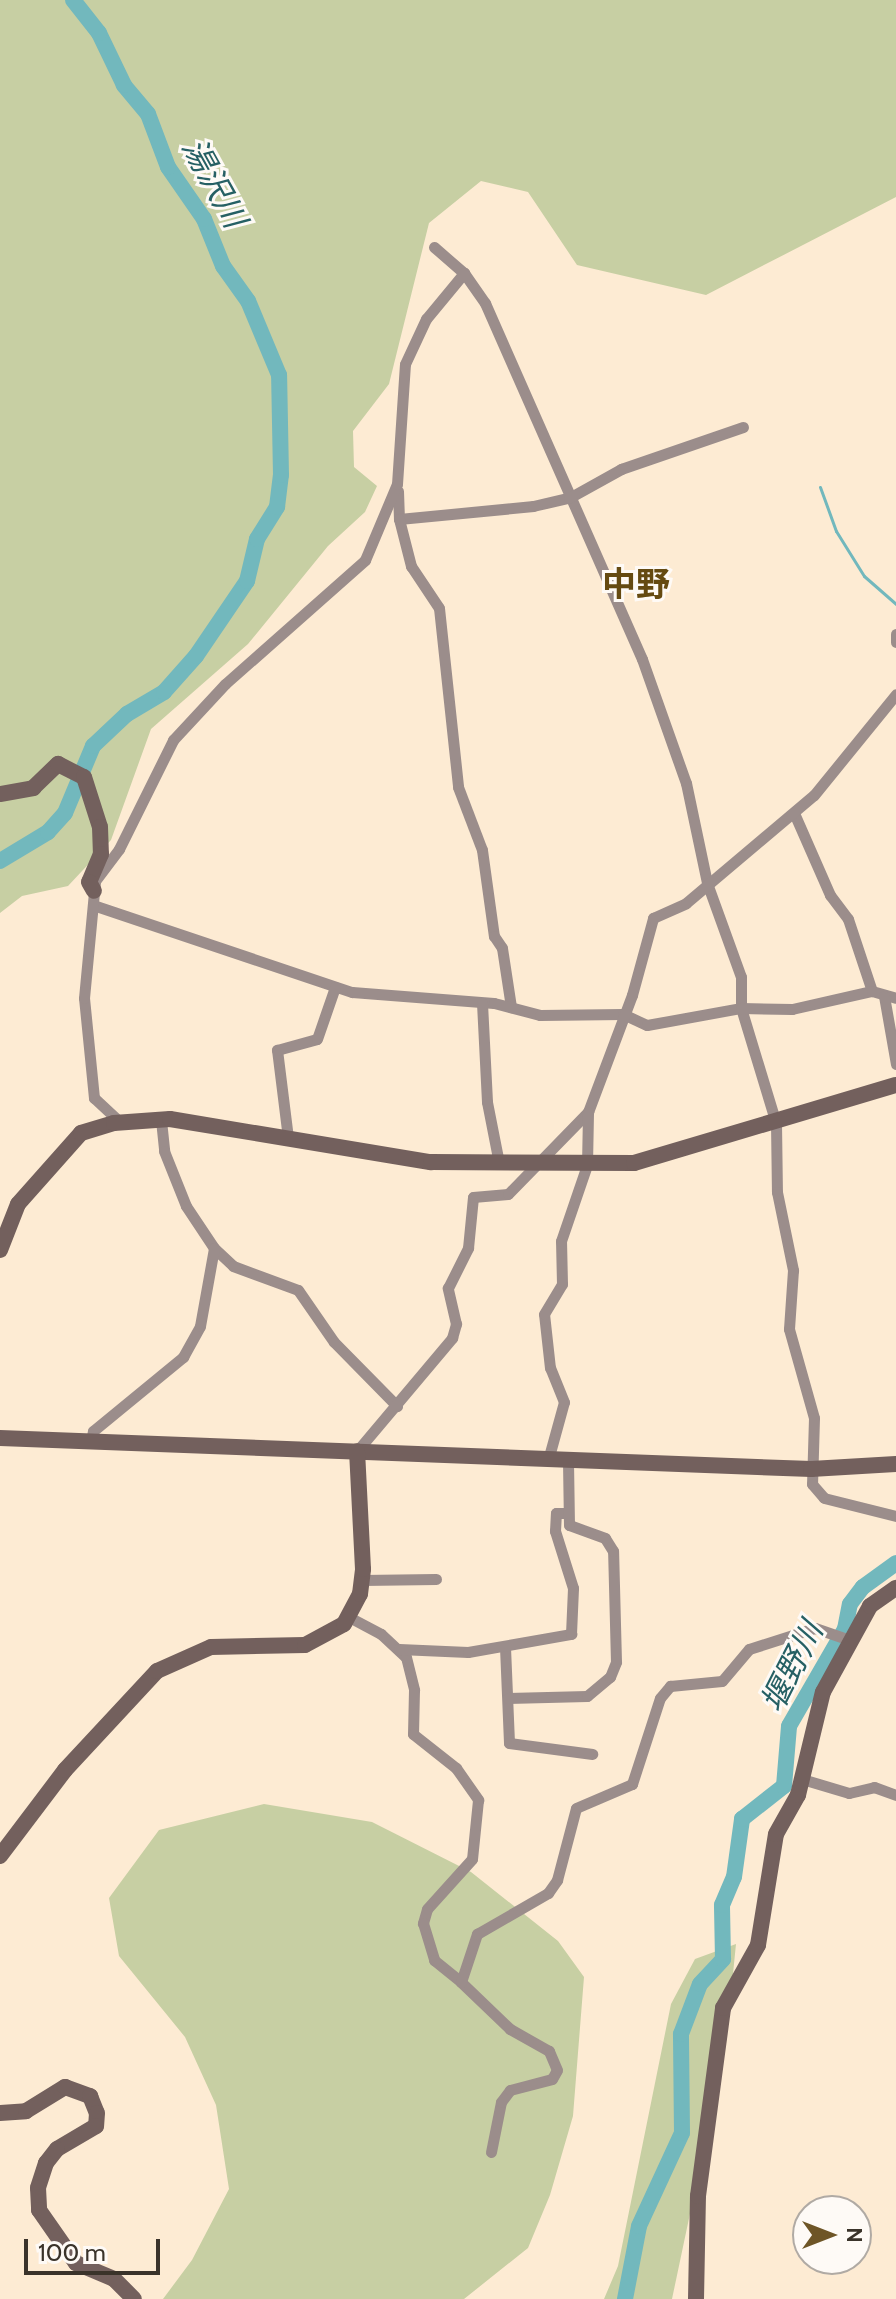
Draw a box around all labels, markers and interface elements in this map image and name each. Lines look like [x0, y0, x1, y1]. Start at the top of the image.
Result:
water label: 湯沢川 [174, 132, 254, 234]
district label: 中野 [602, 565, 670, 605]
water label: 堰野川 [753, 1616, 831, 1718]
north arrow [792, 2195, 872, 2275]
scale bar [28, 2223, 164, 2273]
text: N [841, 2227, 868, 2243]
text: 100 m [38, 2238, 106, 2267]

